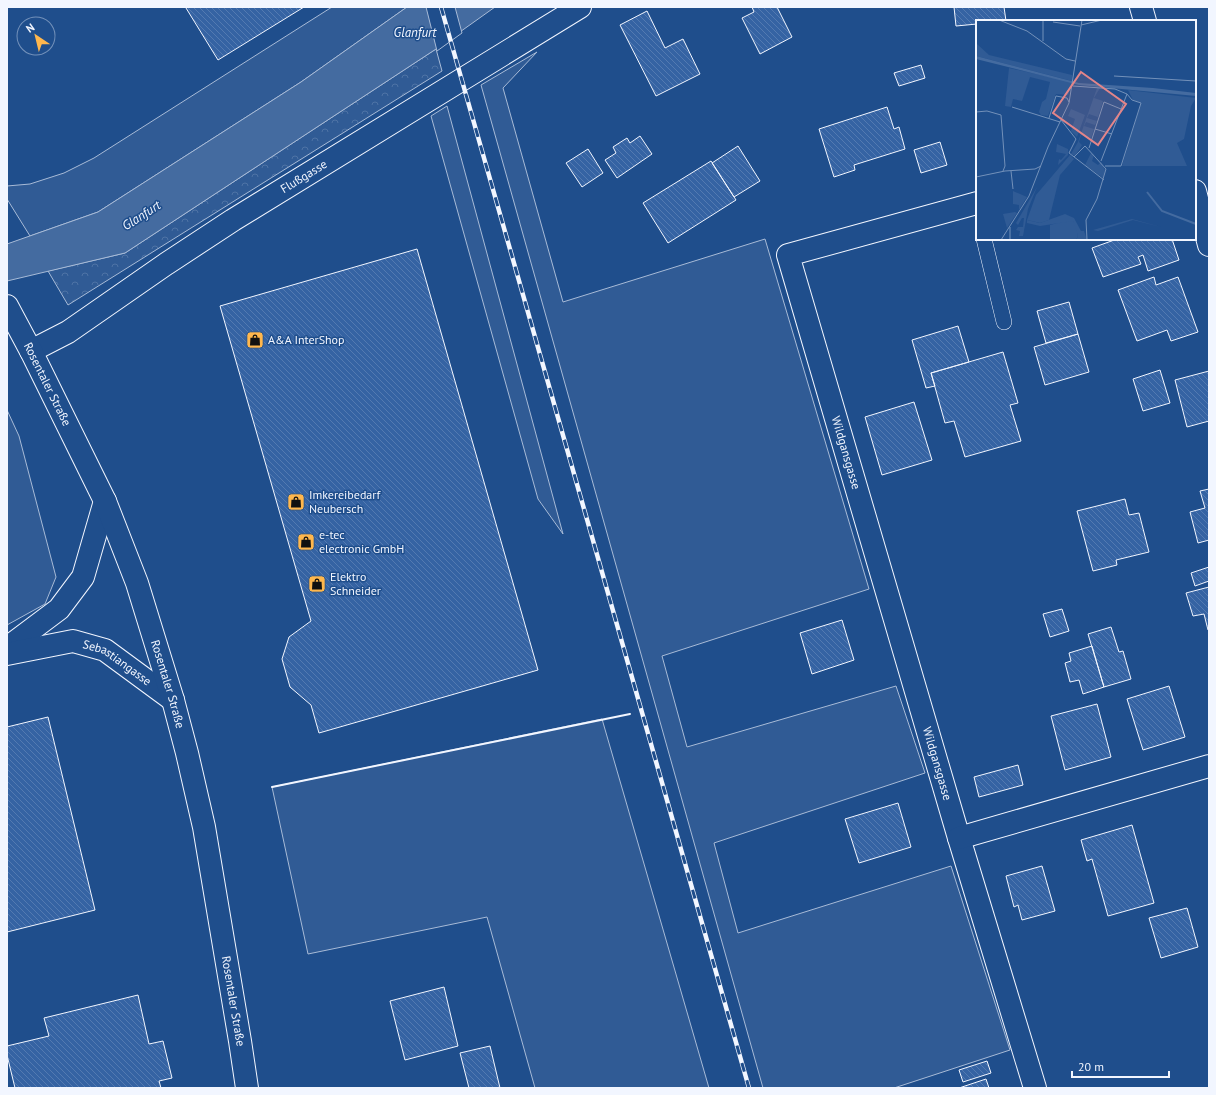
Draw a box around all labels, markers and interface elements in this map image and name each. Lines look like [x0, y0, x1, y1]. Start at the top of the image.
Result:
north arrow [16, 16, 56, 56]
text: N [23, 20, 37, 36]
inset map [976, 20, 1196, 240]
water label: Glanfurt [394, 24, 437, 41]
street label: Flußgasse [277, 156, 330, 196]
water label: Glanfurt [119, 196, 165, 234]
shop icon: A&A InterShop [245, 330, 265, 350]
place label: A&A InterShop [268, 332, 345, 347]
street label: Rosentaler Straße [21, 340, 75, 428]
street label: Wildgansgasse [829, 414, 864, 491]
place label: Imkereibedarf Neubersch [309, 487, 381, 516]
shop icon: Imkereibedarf Neubersch [286, 492, 306, 512]
place label: e-tec electronic GmbH [319, 527, 404, 556]
shop icon: e-tec electronic GmbH [296, 532, 316, 552]
place label: Elektro Schneider [330, 569, 381, 598]
shop icon: Elektro Schneider [307, 574, 327, 594]
street label: Sebastiangasse [81, 636, 155, 689]
street label: Rosentaler Straße [148, 638, 188, 730]
street label: Wildgansgasse [920, 725, 956, 802]
street label: Rosentaler Straße [219, 955, 249, 1047]
scale bar [1072, 1053, 1169, 1079]
text: 20 m [1078, 1059, 1104, 1074]

